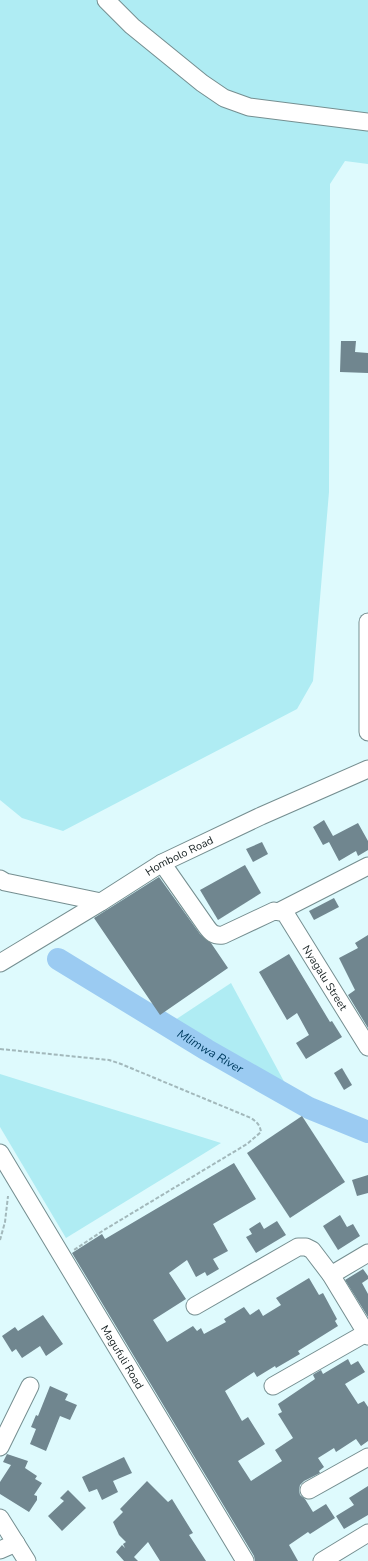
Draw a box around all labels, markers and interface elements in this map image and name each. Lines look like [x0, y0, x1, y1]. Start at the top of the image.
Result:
street label: Hombolo Road [142, 832, 216, 879]
street label: Nyagalu Street [299, 942, 351, 1013]
water label: Mlimwa River [174, 1026, 247, 1077]
street label: Magufuli Road [98, 1322, 147, 1392]

